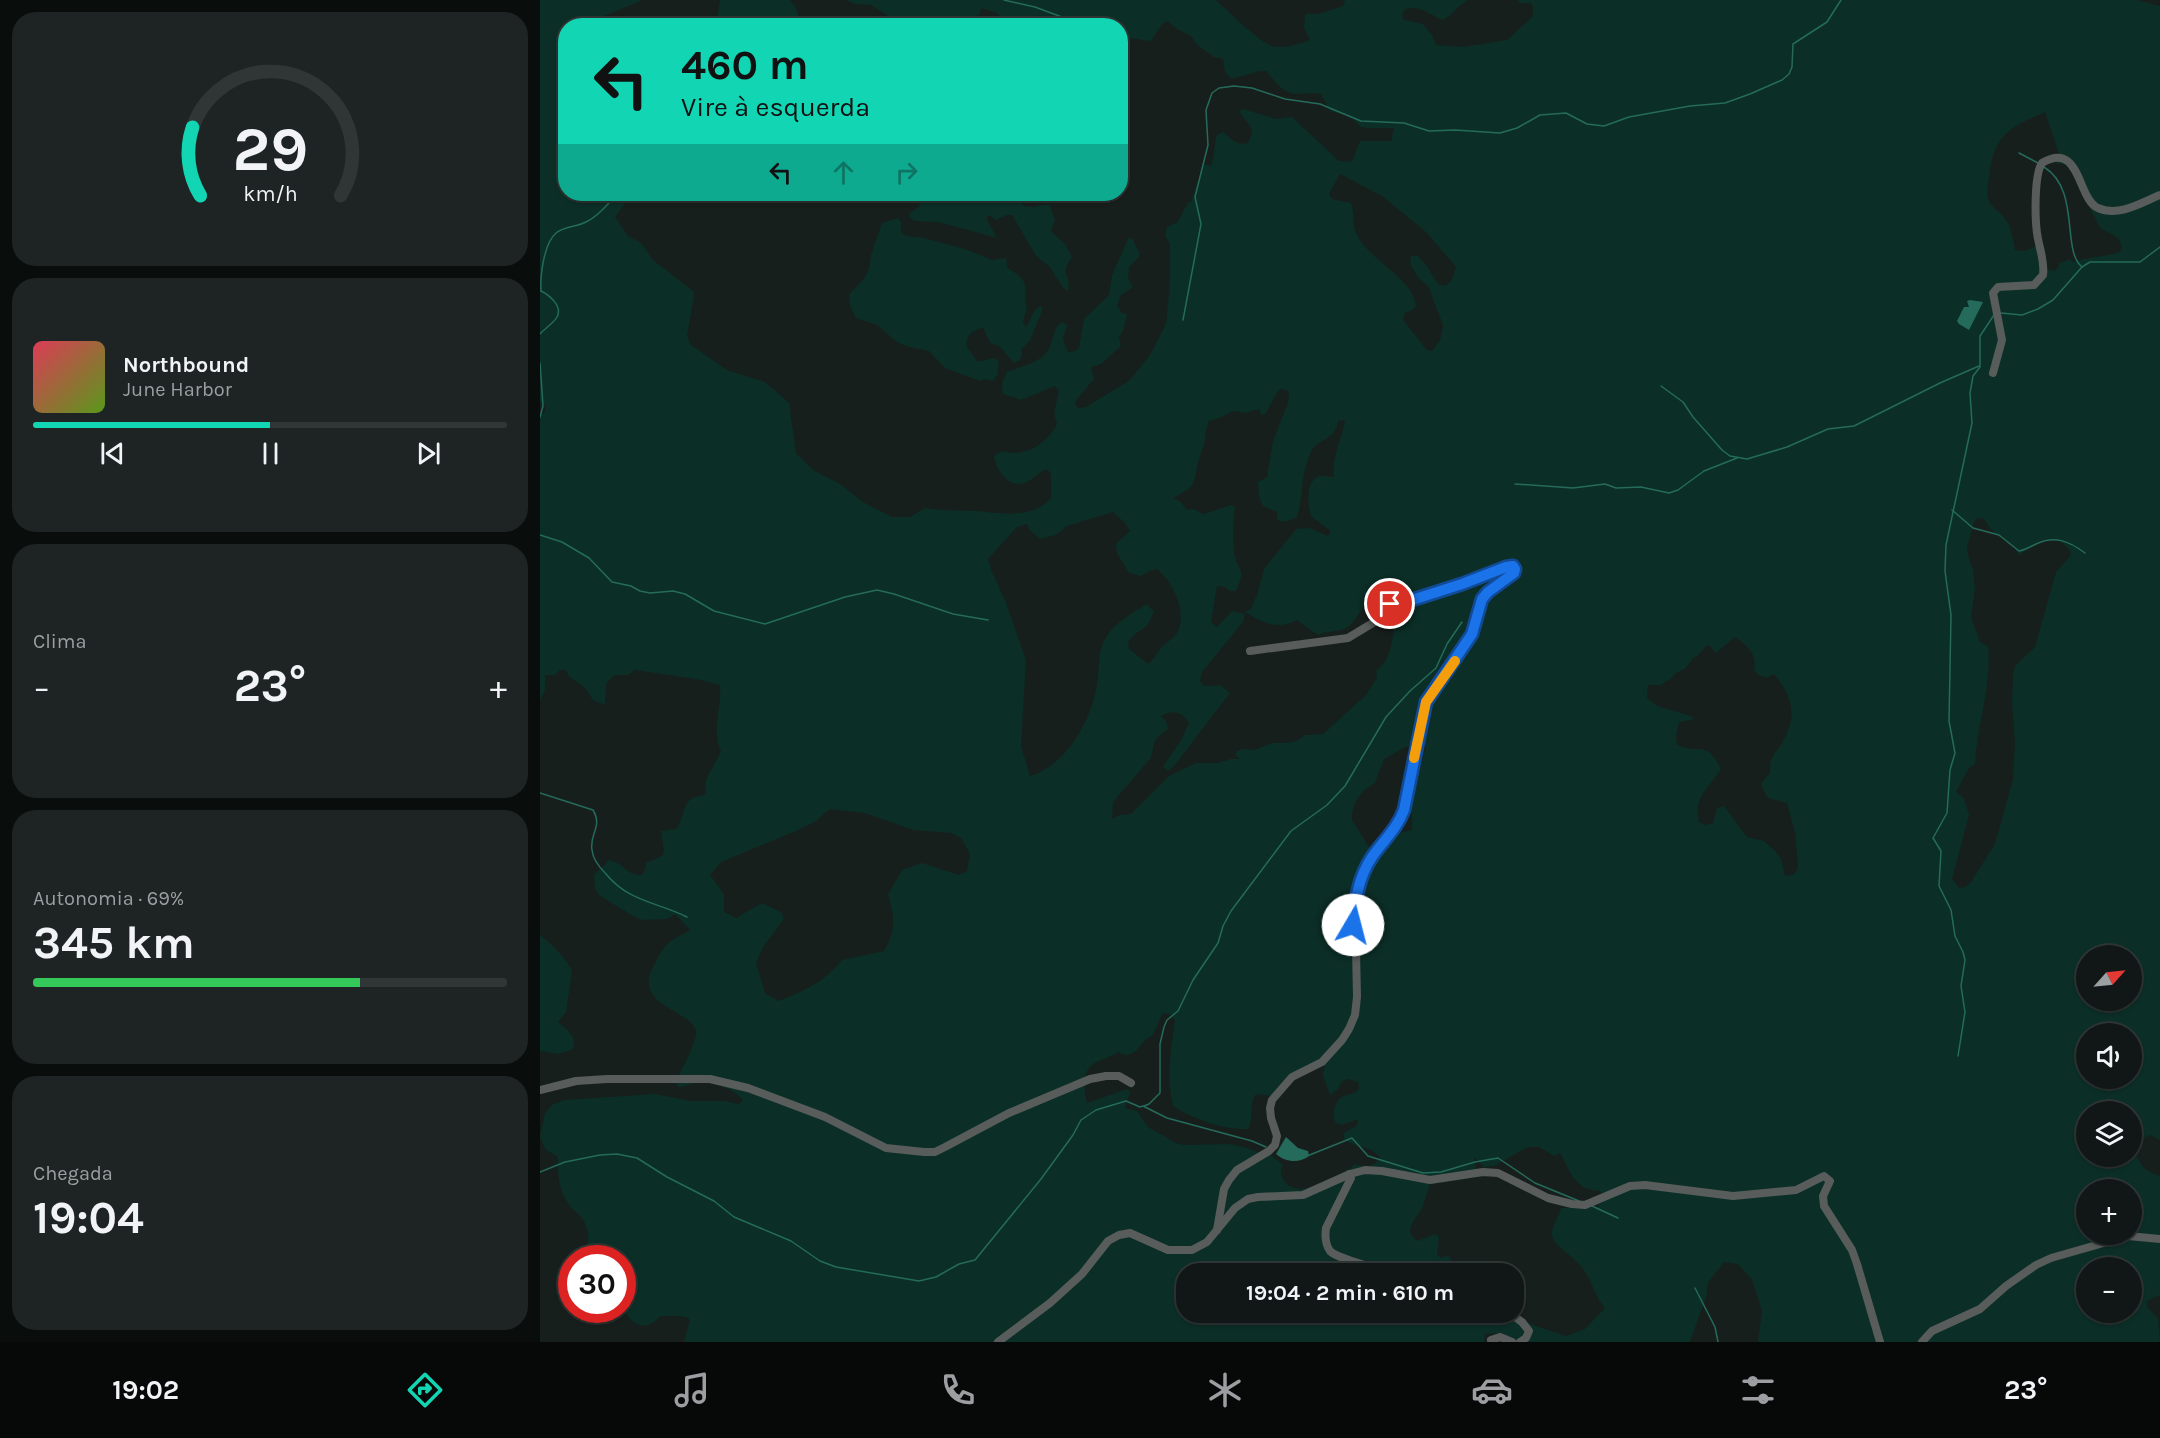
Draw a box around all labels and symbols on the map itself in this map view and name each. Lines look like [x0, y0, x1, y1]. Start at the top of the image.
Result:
pin [1364, 578, 1415, 629]
position arrow [1321, 893, 1385, 957]
north arrow [2076, 945, 2142, 1011]
speed limit sign: 30 [558, 1245, 636, 1323]

